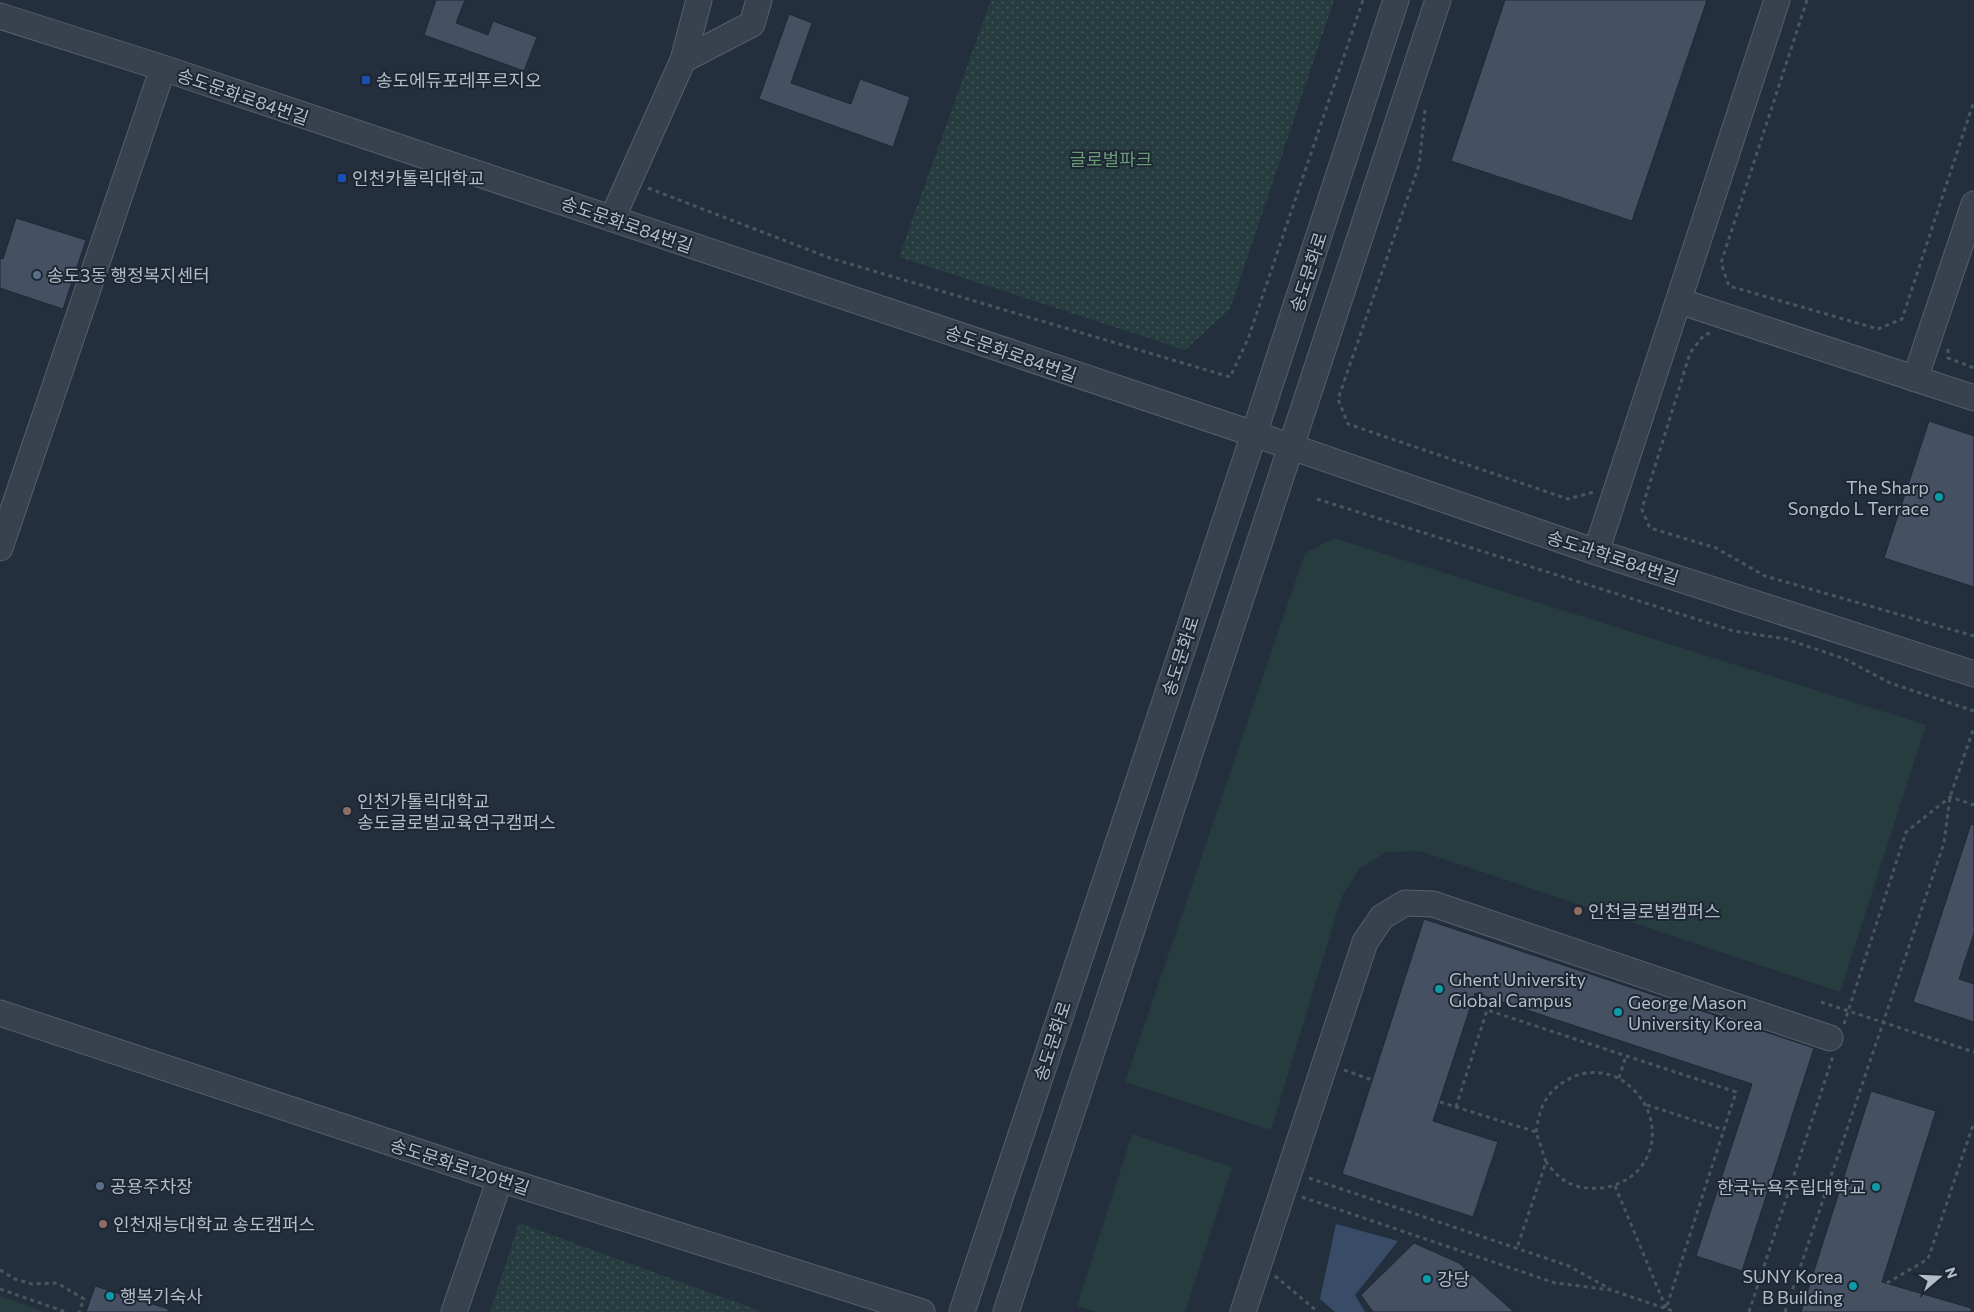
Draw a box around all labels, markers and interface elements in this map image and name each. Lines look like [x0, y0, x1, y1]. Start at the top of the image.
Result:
street label: 송도문화로84번길 [174, 63, 312, 129]
place label: 송도에듀포레푸르지오 [376, 69, 542, 91]
marker: 송도에듀포레푸르지오 [360, 74, 372, 86]
park label: 글로벌파크 [1070, 148, 1152, 170]
place label: 인천카톨릭대학교 [352, 167, 484, 189]
marker: 인천카톨릭대학교 [336, 172, 348, 184]
street label: 송도문화로84번길 [558, 191, 696, 257]
street label: 송도문화로 [1285, 229, 1331, 315]
place label: 송도3동 행정복지센터 [47, 264, 210, 286]
marker: 송도3동 행정복지센터 [31, 269, 43, 281]
street label: 송도문화로84번길 [942, 320, 1080, 386]
place label: The Sharp Songdo L Terrace [1788, 476, 1929, 519]
marker: The Sharp Songdo L Terrace [1933, 491, 1945, 503]
street label: 송도과학로84번길 [1544, 525, 1682, 589]
street label: 송도문화로 [1157, 613, 1203, 699]
place label: 인천가톨릭대학교 송도글로벌교육연구캠퍼스 [357, 790, 556, 833]
marker: 인천가톨릭대학교 송도글로벌교육연구캠퍼스 [341, 805, 353, 817]
place label: 인천글로벌캠퍼스 [1588, 900, 1720, 922]
marker: 인천글로벌캠퍼스 [1572, 905, 1584, 917]
place label: Ghent University Global Campus [1449, 968, 1586, 1011]
marker: Ghent University Global Campus [1433, 983, 1445, 995]
place label: George Mason University Korea [1628, 991, 1762, 1034]
street label: 송도문화로 [1029, 998, 1075, 1084]
marker: George Mason University Korea [1612, 1006, 1624, 1018]
street label: 송도문화로120번길 [388, 1133, 532, 1199]
place label: 공용주차장 [110, 1175, 193, 1197]
place label: 한국뉴욕주립대학교 [1717, 1176, 1866, 1198]
marker: 공용주차장 [94, 1180, 106, 1192]
marker: 한국뉴욕주립대학교 [1870, 1181, 1882, 1193]
place label: 인천재능대학교 송도캠퍼스 [113, 1213, 315, 1235]
marker: 인천재능대학교 송도캠퍼스 [97, 1218, 109, 1230]
north arrow [1914, 1252, 1964, 1302]
place label: SUNY Korea B Building [1743, 1265, 1843, 1308]
text: N [1942, 1265, 1962, 1280]
place label: 강당 [1437, 1268, 1470, 1290]
marker: 강당 [1421, 1273, 1433, 1285]
marker: SUNY Korea B Building [1847, 1280, 1859, 1292]
place label: 행복기숙사 [120, 1285, 203, 1307]
marker: 행복기숙사 [104, 1290, 116, 1302]

